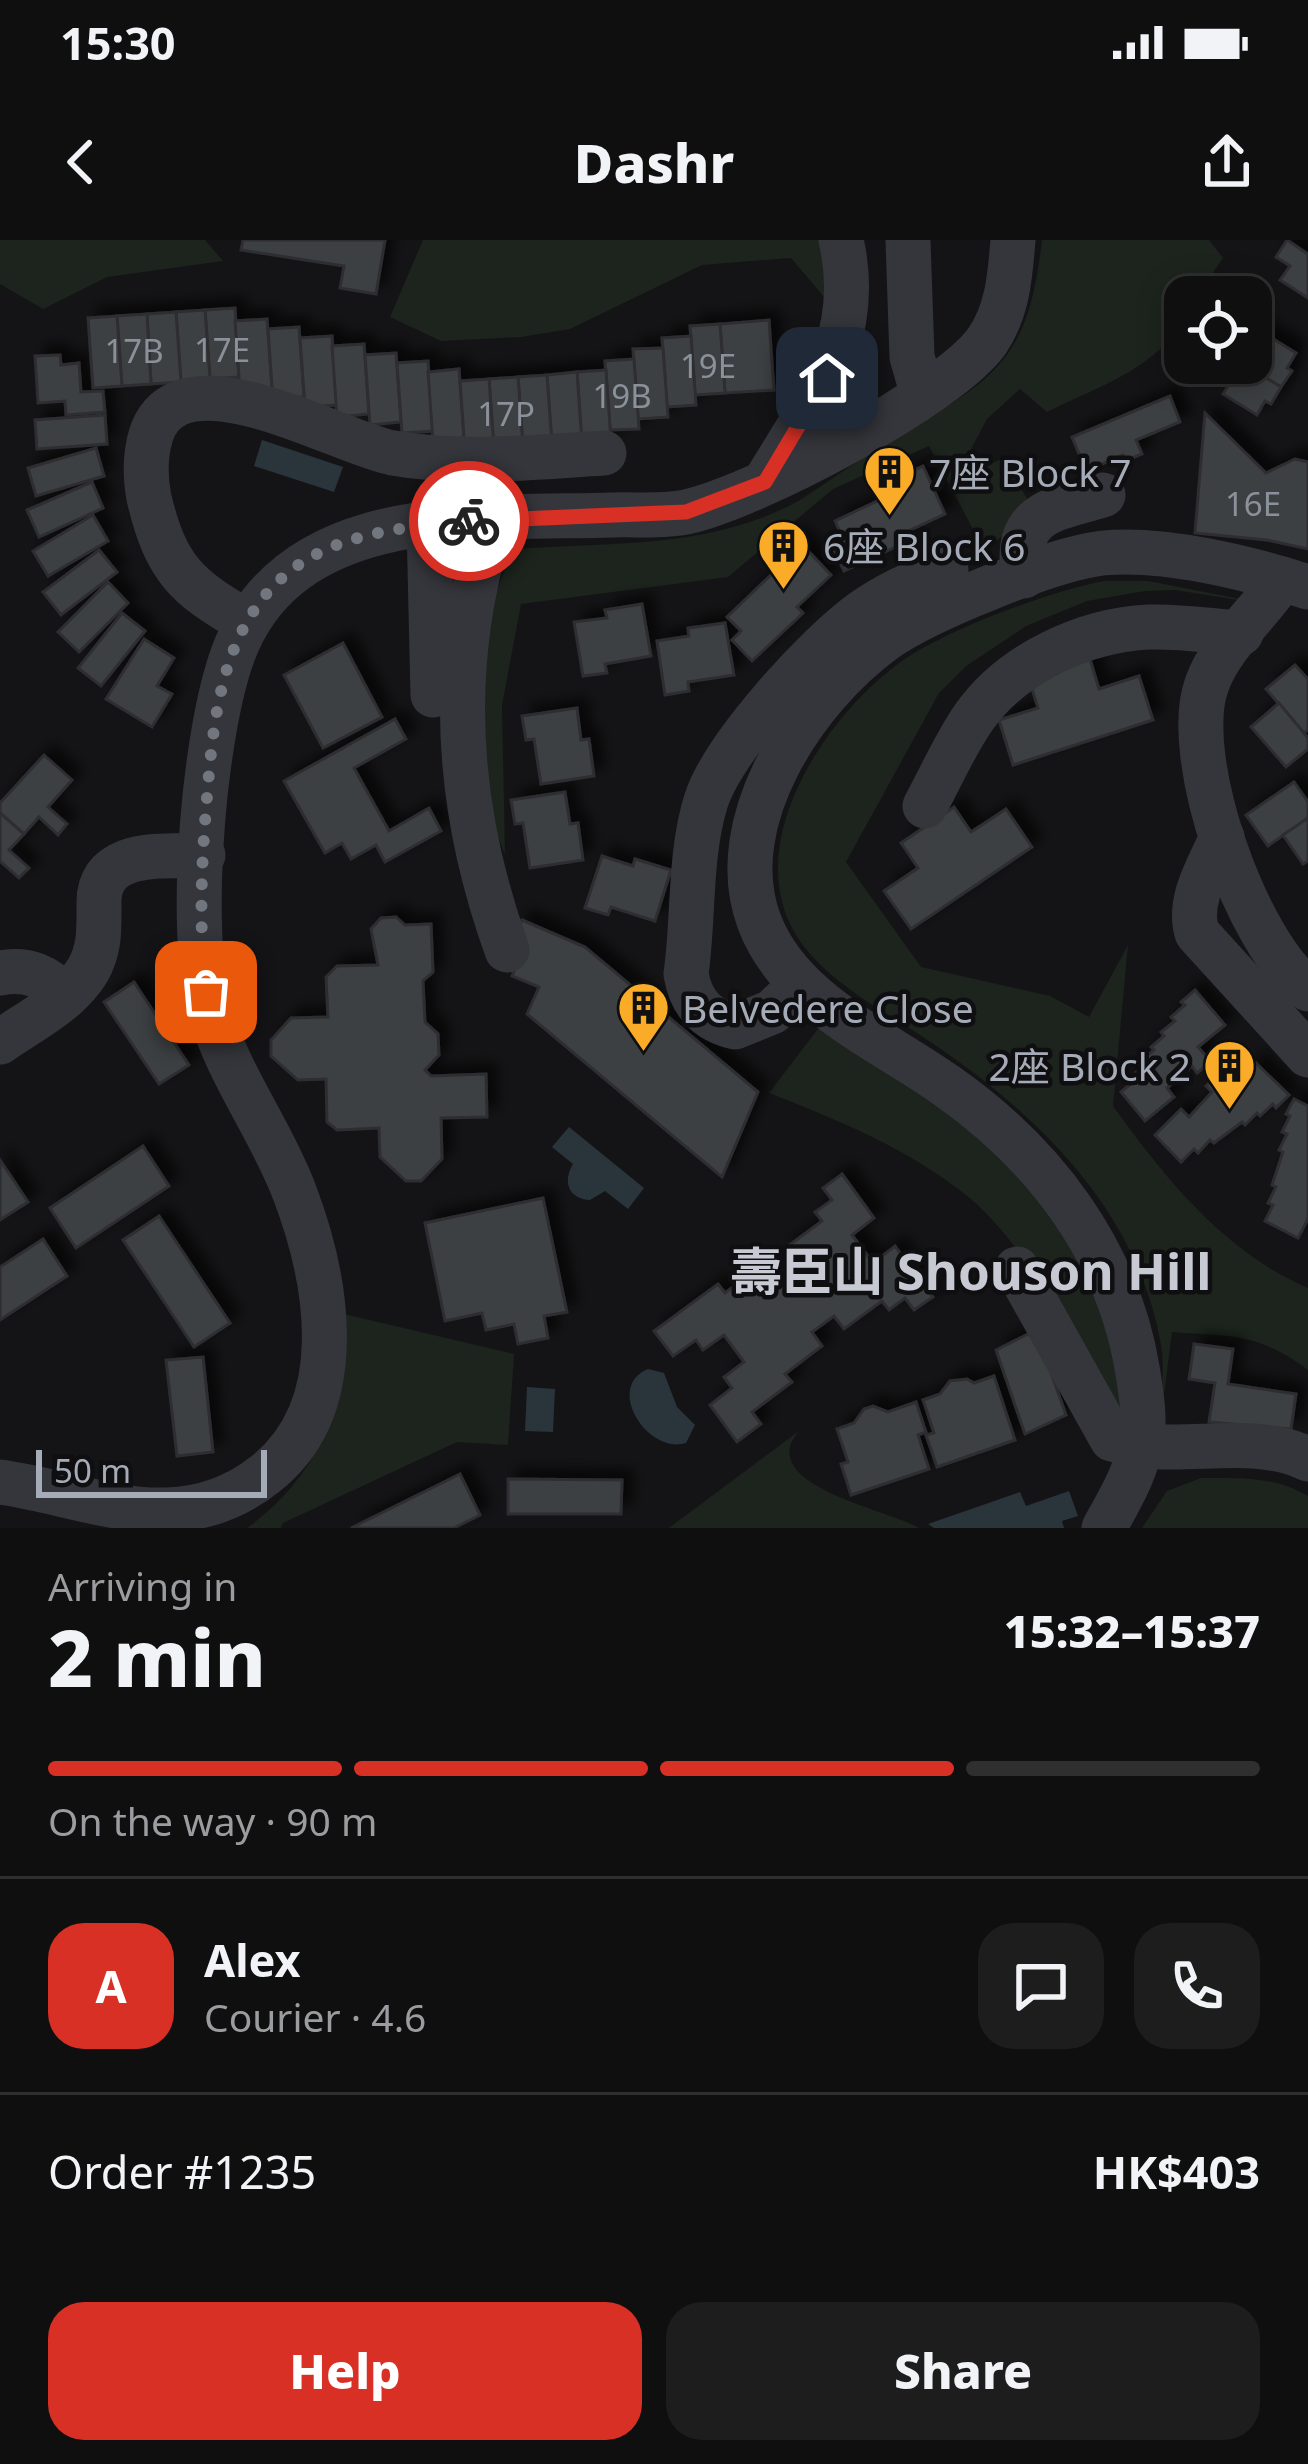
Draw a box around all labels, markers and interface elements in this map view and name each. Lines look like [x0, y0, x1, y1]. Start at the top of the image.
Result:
text: 15:30 [60, 12, 176, 73]
text: Dashr [574, 125, 734, 199]
icon: back [48, 129, 114, 195]
icon: share [1194, 129, 1260, 195]
map controls [1164, 276, 1272, 384]
button: locate [1164, 276, 1272, 384]
house number: 17E [194, 327, 250, 372]
pin [776, 327, 878, 429]
house number: 17B [104, 328, 164, 373]
house number: 19E [680, 343, 736, 388]
icon: home [794, 345, 860, 411]
house number: 19B [592, 373, 652, 418]
house number: 17P [477, 391, 535, 436]
building icon: 7座 Block 7 [862, 443, 918, 517]
place label: 7座 Block 7 [929, 445, 1131, 498]
courier [409, 461, 529, 581]
house number: 16E [1225, 481, 1281, 526]
icon: bike [436, 488, 502, 554]
building icon: 6座 Block 6 [756, 517, 812, 591]
place label: 6座 Block 6 [823, 519, 1025, 572]
pin [155, 941, 257, 1043]
icon: bag [173, 959, 239, 1025]
building icon: Belvedere Close [615, 979, 671, 1053]
place label: Belvedere Close [682, 981, 974, 1034]
building icon: 2座 Block 2 [1202, 1037, 1258, 1111]
place label: 2座 Block 2 [989, 1039, 1191, 1092]
district label: 壽臣山 Shouson Hill [730, 1235, 1212, 1305]
scale bar [36, 1444, 267, 1497]
text: 50 m [54, 1448, 131, 1493]
text: Arriving in [48, 1559, 237, 1612]
text: 15:32–15:37 [1004, 1600, 1260, 1661]
text: 2 min [48, 1604, 266, 1710]
text: On the way · 90 m [48, 1794, 377, 1847]
button: chat [978, 1923, 1104, 2049]
button: phone [1134, 1923, 1260, 2049]
text: Alex [204, 1929, 301, 1990]
text: A [95, 1955, 127, 2016]
text: Courier · 4.6 [204, 1990, 426, 2043]
text: Order #1235 [48, 2141, 316, 2202]
text: HK$403 [1093, 2141, 1260, 2202]
button: Help [48, 2302, 642, 2440]
button: Share [666, 2302, 1260, 2440]

